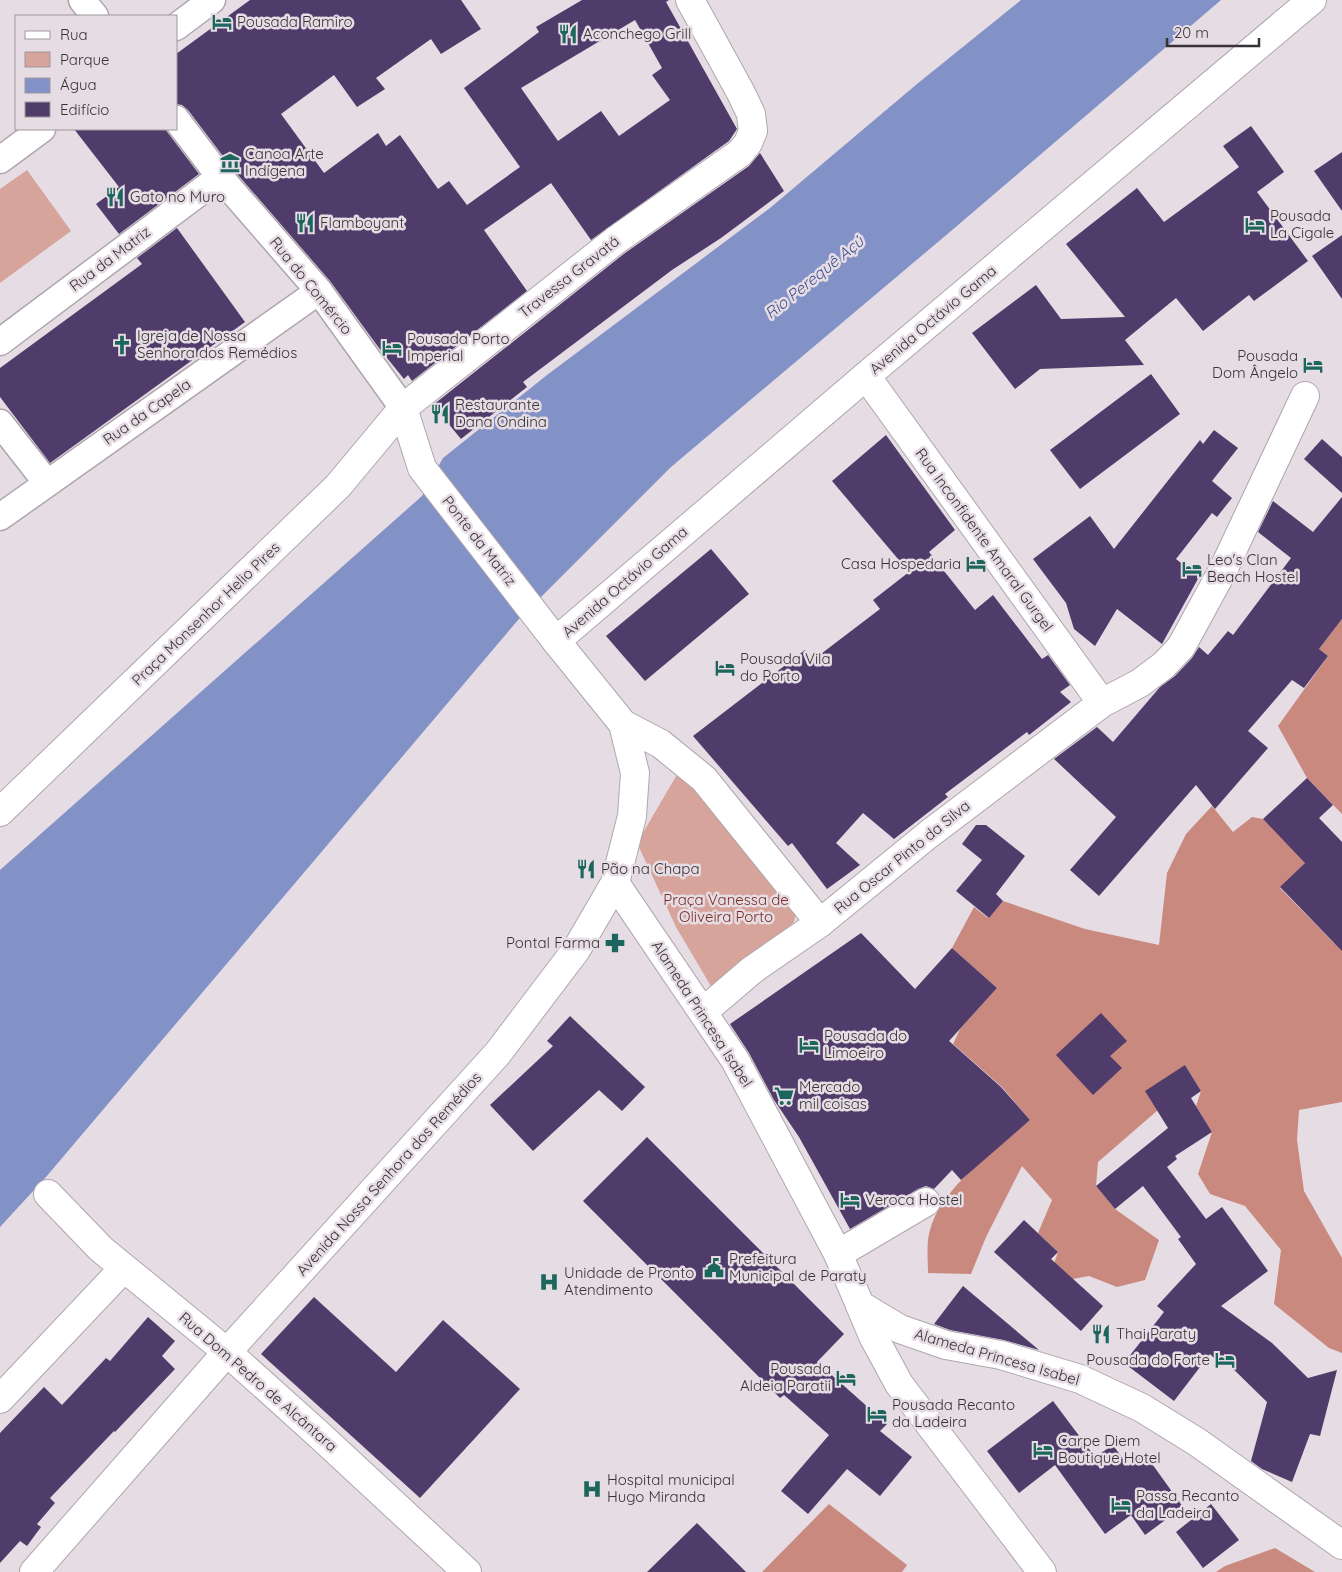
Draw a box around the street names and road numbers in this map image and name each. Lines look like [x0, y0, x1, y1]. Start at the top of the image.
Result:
street label: Rua da Matriz [65, 222, 154, 295]
street label: Travessa Gravatá [515, 231, 623, 322]
street label: Rua do Comércio [266, 233, 357, 338]
street label: Avenida Octávio Gama [865, 261, 1000, 378]
street label: Rua da Capela [99, 374, 194, 449]
street label: Rua Inconfidente Amaral Gurgel [911, 444, 1057, 635]
street label: Ponte da Matriz [438, 492, 520, 590]
street label: Avenida Octávio Gama [558, 522, 691, 641]
street label: Praça Monsenhor Helio Pires [128, 538, 284, 689]
street label: Rua Oscar Pinto da Silva [830, 796, 974, 917]
street label: Alameda Princesa Isabel [648, 937, 757, 1091]
street label: Avenida Nossa Senhora dos Remédios [292, 1068, 485, 1279]
street label: Rua Dom Pedro de Alcântara [175, 1308, 341, 1456]
street label: Alameda Princesa Isabel [912, 1324, 1082, 1389]

